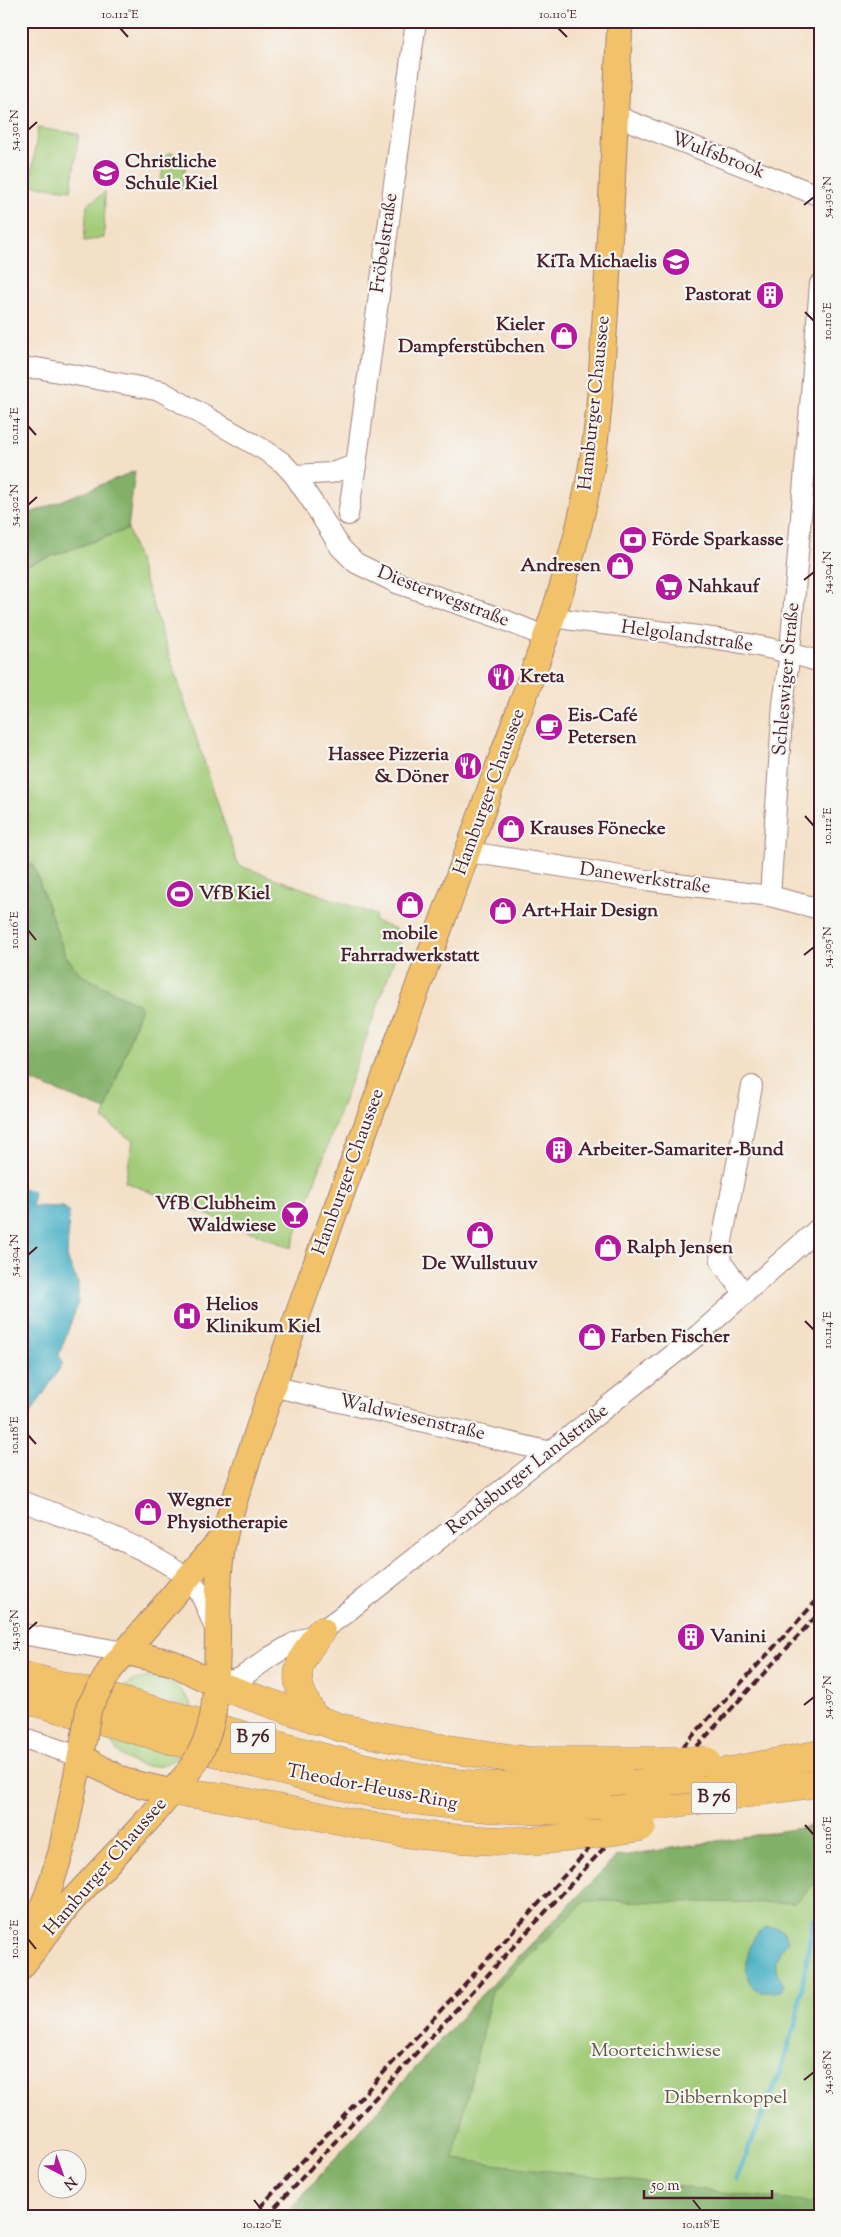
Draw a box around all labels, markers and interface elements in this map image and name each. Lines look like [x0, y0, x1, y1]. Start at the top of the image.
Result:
text: 10.112°E [102, 6, 139, 24]
text: 10.110°E [539, 6, 578, 24]
text: 54.301°N [6, 109, 24, 151]
street label: Wulfsbrook [667, 126, 769, 187]
place label: Christliche Schule Kiel [125, 149, 219, 198]
school or university icon: Christliche Schule Kiel [91, 158, 121, 188]
text: 54.303°N [819, 176, 837, 219]
street label: Fröbelstraße [365, 191, 405, 295]
school or university icon: KiTa Michaelis [661, 247, 691, 277]
place label: KiTa Michaelis [537, 249, 658, 276]
building icon: Pastorat [755, 280, 785, 310]
place label: Pastorat [685, 282, 751, 309]
text: 10.110°E [819, 301, 837, 340]
place label: Kieler Dampferstübchen [398, 312, 546, 361]
street label: Hamburger Chaussee [572, 314, 618, 492]
shop icon: Kieler Dampferstübchen [549, 321, 579, 351]
text: 10.114°E [6, 407, 24, 445]
text: 54.302°N [6, 483, 24, 527]
bank icon: Förde Sparkasse [618, 525, 648, 555]
place label: Förde Sparkasse [652, 527, 784, 554]
text: 54.304°N [819, 550, 837, 594]
shop icon: Andresen [605, 551, 635, 581]
place label: Andresen [520, 553, 602, 580]
street label: Diesterwegstraße [373, 559, 513, 635]
supermarket icon: Nahkauf [654, 572, 684, 602]
place label: Nahkauf [688, 574, 761, 601]
street label: Schleswiger Straße [767, 601, 807, 757]
street label: Helgolandstraße [619, 614, 755, 660]
restaurant icon: Kreta [486, 662, 516, 692]
place label: Kreta [520, 664, 565, 691]
place label: Eis-Café Petersen [568, 703, 638, 752]
street label: Hamburger Chaussee [447, 705, 533, 879]
cafe icon: Eis-Café Petersen [534, 712, 564, 742]
place label: Hassee Pizzeria & Döner [328, 742, 450, 791]
restaurant icon: Hassee Pizzeria & Döner [453, 751, 483, 781]
text: 10.112°E [819, 807, 837, 844]
shop icon: Krauses Fönecke [496, 814, 526, 844]
place label: Krauses Fönecke [530, 816, 666, 843]
street label: Danewerkstraße [578, 856, 712, 902]
sports icon: VfB Kiel [165, 879, 195, 909]
place label: VfB Kiel [199, 881, 271, 908]
shop icon: mobile Fahrradwerkstatt [395, 890, 425, 920]
shop icon: Art+Hair Design [488, 896, 518, 926]
place label: Art+Hair Design [522, 898, 659, 925]
text: 10.116°E [6, 911, 24, 949]
place label: mobile Fahrradwerkstatt [341, 921, 480, 970]
text: 54.305°N [819, 926, 837, 969]
street label: Hamburger Chaussee [306, 1085, 392, 1259]
building icon: Arbeiter-Samariter-Bund [544, 1135, 574, 1165]
place label: Arbeiter-Samariter-Bund [578, 1137, 784, 1164]
place label: VfB Clubheim Waldwiese [155, 1191, 276, 1240]
bar icon: VfB Clubheim Waldwiese [280, 1200, 310, 1230]
shop icon: De Wullstuuv [465, 1220, 495, 1250]
text: 54.304°N [6, 1233, 24, 1277]
shop icon: Ralph Jensen [593, 1233, 623, 1263]
place label: Ralph Jensen [627, 1235, 734, 1262]
place label: De Wullstuuv [422, 1251, 538, 1278]
place label: Helios Klinikum Kiel [206, 1292, 322, 1341]
hospital icon: Helios Klinikum Kiel [172, 1301, 202, 1331]
text: 10.114°E [819, 1311, 837, 1349]
shop icon: Farben Fischer [577, 1322, 607, 1352]
place label: Farben Fischer [611, 1324, 731, 1351]
street label: Waldwiesenstraße [336, 1388, 488, 1448]
street label: Rendsburger Landstraße [441, 1398, 615, 1542]
text: 10.118°E [6, 1415, 24, 1454]
place label: Wegner Physiotherapie [167, 1488, 288, 1537]
shop icon: Wegner Physiotherapie [133, 1497, 163, 1527]
text: 54.305°N [6, 1609, 24, 1652]
building icon: Vanini [676, 1622, 706, 1652]
place label: Vanini [710, 1624, 767, 1651]
text: 54.307°N [819, 1675, 837, 1719]
road number: B 76 [230, 1722, 276, 1754]
street label: Theodor-Heuss-Ring [284, 1758, 460, 1818]
road number: B 76 [692, 1782, 736, 1814]
street label: Hamburger Chaussee [38, 1792, 174, 1942]
text: 10.116°E [819, 1816, 837, 1854]
text: 10.120°E [6, 1919, 24, 1959]
park label: Moorteichwiese [591, 2038, 721, 2065]
text: 54.308°N [819, 2050, 837, 2094]
park label: Dibbernkoppel [664, 2085, 788, 2112]
north arrow [38, 2150, 88, 2200]
scale bar [644, 2167, 771, 2199]
text: N [58, 2171, 80, 2194]
text: 50 m [650, 2176, 680, 2197]
text: 10.120°E [242, 2216, 282, 2234]
text: 10.118°E [682, 2216, 721, 2234]

